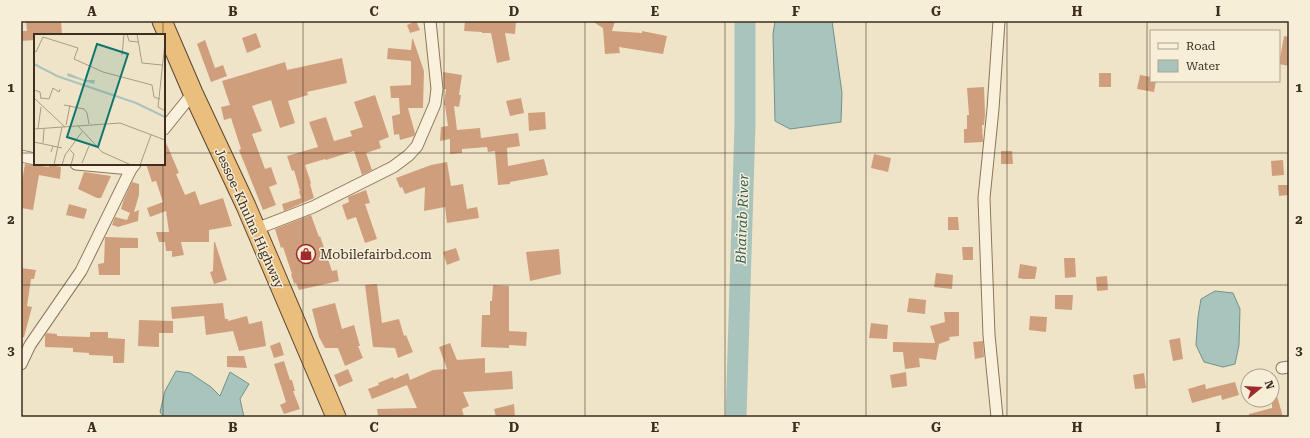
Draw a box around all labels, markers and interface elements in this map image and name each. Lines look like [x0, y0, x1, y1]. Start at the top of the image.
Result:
text: A [87, 4, 97, 19]
text: B [228, 4, 238, 19]
text: C [369, 4, 379, 19]
text: D [509, 4, 519, 19]
text: E [651, 4, 659, 19]
text: F [792, 4, 800, 19]
text: G [931, 4, 941, 19]
text: H [1072, 4, 1083, 19]
text: I [1215, 4, 1221, 19]
legend [1150, 30, 1280, 82]
inset map [34, 34, 165, 165]
text: Road [1186, 39, 1216, 53]
text: Water [1186, 59, 1220, 73]
text: 1 [7, 80, 15, 95]
text: 1 [1295, 80, 1303, 95]
street label: Jessoe-Khulna Highway [212, 146, 287, 291]
water label: Bhairab River [732, 174, 752, 265]
text: 2 [7, 212, 15, 227]
text: 2 [1295, 212, 1303, 227]
shop icon: Mobilefairbd.com [295, 243, 317, 265]
place label: Mobilefairbd.com [320, 247, 432, 262]
text: 3 [7, 343, 15, 358]
text: 3 [1295, 343, 1303, 358]
north arrow [1240, 368, 1280, 408]
text: N [1262, 379, 1277, 392]
text: A [87, 420, 97, 435]
text: B [228, 420, 238, 435]
text: C [369, 420, 379, 435]
text: D [509, 420, 519, 435]
text: E [651, 420, 659, 435]
text: F [792, 420, 800, 435]
text: G [931, 420, 941, 435]
text: H [1072, 420, 1083, 435]
text: I [1215, 420, 1221, 435]

